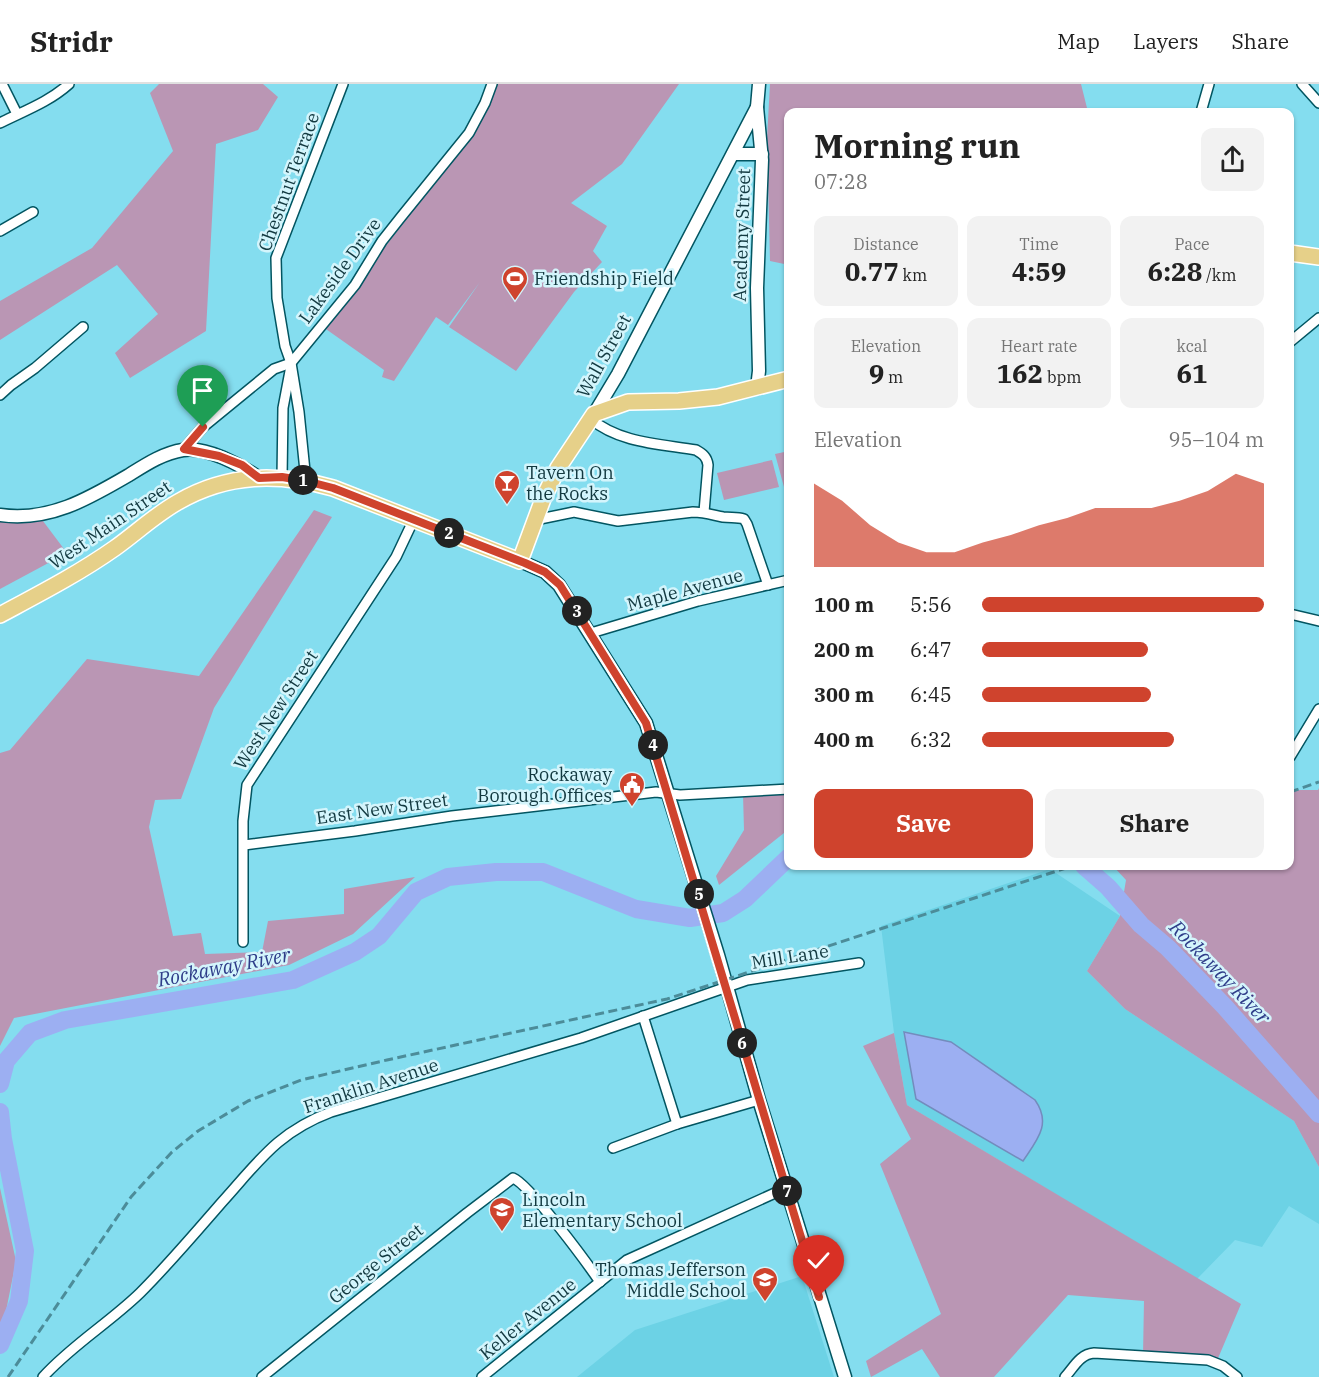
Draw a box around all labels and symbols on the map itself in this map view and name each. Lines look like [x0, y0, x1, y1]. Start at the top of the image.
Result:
street label: Chestnut Terrace [253, 109, 324, 254]
street label: Academy Street [728, 168, 755, 302]
street label: Lakeside Drive [294, 213, 386, 328]
sports icon: Friendship Field [500, 264, 530, 302]
place label: Friendship Field [534, 267, 674, 290]
street label: Wall Street [571, 310, 636, 401]
pin [177, 365, 228, 427]
place label: Tavern On the Rocks [526, 461, 614, 505]
pin: 1 [288, 465, 318, 495]
bar icon: Tavern On the Rocks [492, 468, 522, 506]
street label: West Main Street [44, 475, 175, 574]
pin: 2 [434, 518, 464, 548]
street label: Maple Avenue [624, 563, 745, 616]
pin: 3 [562, 596, 592, 626]
street label: West New Street [228, 646, 323, 774]
pin: 4 [638, 730, 668, 760]
place label: Rockaway Borough Offices [477, 763, 612, 807]
public building icon: Rockaway Borough Offices [617, 770, 647, 808]
street label: East New Street [315, 788, 449, 829]
pin: 5 [684, 879, 714, 909]
water label: Rockaway River [1163, 913, 1278, 1030]
street label: Mill Lane [750, 939, 830, 974]
water label: Rockaway River [154, 940, 294, 993]
pin: 6 [727, 1028, 757, 1058]
street label: Franklin Avenue [300, 1053, 441, 1118]
pin: 7 [772, 1176, 802, 1206]
place label: Lincoln Elementary School [522, 1188, 682, 1232]
school or university icon: Lincoln Elementary School [487, 1195, 517, 1233]
street label: George Street [324, 1219, 428, 1309]
pin [793, 1235, 844, 1297]
place label: Thomas Jefferson Middle School [595, 1258, 746, 1302]
school or university icon: Thomas Jefferson Middle School [750, 1265, 780, 1303]
street label: Keller Avenue [475, 1273, 581, 1365]

